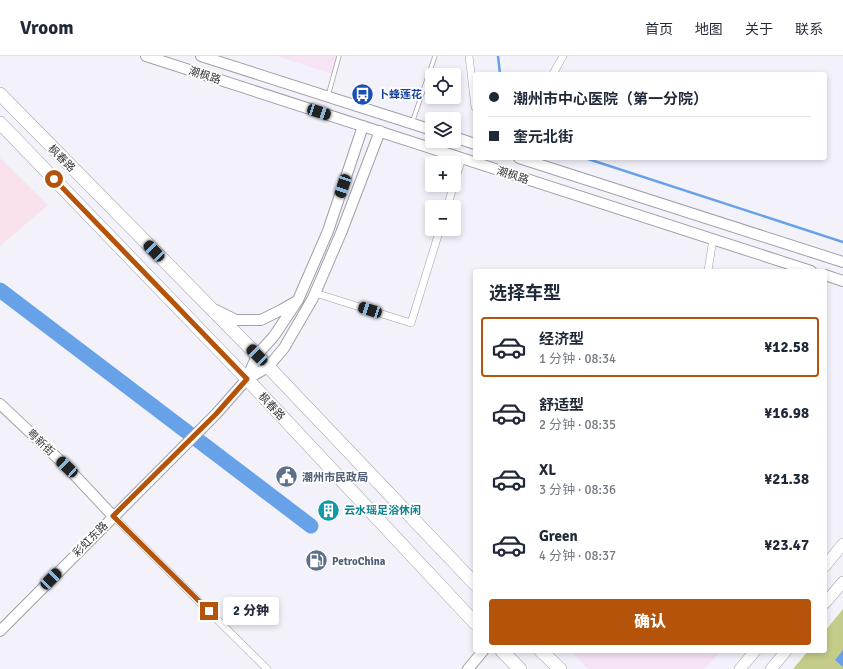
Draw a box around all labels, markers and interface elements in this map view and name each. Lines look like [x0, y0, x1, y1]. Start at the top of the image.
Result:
text: Vroom [20, 16, 74, 40]
text: 首页 [645, 21, 673, 38]
text: 地图 [695, 21, 723, 38]
text: 关于 [745, 21, 773, 38]
text: 联系 [795, 21, 823, 38]
street label: 潮枫路 [187, 64, 223, 87]
map controls [425, 68, 461, 236]
button: locate [425, 68, 461, 104]
bus stop icon: 卜蜂莲花 [350, 81, 376, 107]
place label: 卜蜂莲花 [378, 88, 422, 101]
text: 潮州市中心医院（第一分院） [513, 90, 708, 108]
car [306, 103, 332, 121]
button: layers [425, 112, 461, 148]
text: 奎元北街 [513, 128, 573, 146]
street label: 枫春路 [45, 142, 78, 175]
button: + [425, 156, 461, 192]
street label: 潮枫路 [495, 164, 531, 187]
route start [45, 170, 63, 188]
car [334, 173, 352, 199]
button: − [425, 200, 461, 236]
car [141, 238, 167, 264]
text: 选择车型 [489, 282, 561, 304]
car [357, 301, 383, 319]
icon: car [491, 329, 527, 365]
text: 经济型 [539, 330, 584, 348]
text: ¥12.58 [764, 338, 809, 356]
car [244, 342, 270, 368]
text: 1 分钟 · 08:34 [539, 351, 616, 367]
street label: 枫春路 [256, 390, 288, 423]
icon: car [491, 395, 527, 431]
text: 舒适型 [539, 396, 584, 414]
text: ¥16.98 [764, 404, 809, 422]
text: 2 分钟 · 08:35 [539, 417, 616, 433]
street label: 粤新街 [24, 426, 57, 458]
car [54, 454, 80, 480]
icon: car [491, 461, 527, 497]
text: XL [539, 461, 556, 479]
public building icon: 潮州市民政局 [274, 464, 300, 490]
text: ¥21.38 [764, 470, 809, 488]
place label: 潮州市民政局 [302, 471, 368, 484]
text: 3 分钟 · 08:36 [539, 482, 616, 498]
building icon: 云水瑶足浴休闲 [315, 497, 341, 523]
place label: 云水瑶足浴休闲 [344, 504, 421, 517]
street label: 彩虹东路 [70, 519, 111, 560]
icon: car [491, 527, 527, 563]
text: Green [539, 527, 578, 545]
text: ¥23.47 [764, 536, 809, 554]
fuel station icon: PetroChina [304, 548, 330, 574]
text: 4 分钟 · 08:37 [539, 548, 616, 564]
place label: PetroChina [332, 555, 386, 568]
car [38, 566, 64, 592]
callout: 2 分钟 [223, 597, 279, 625]
button: 确认 [489, 599, 811, 645]
route end [200, 602, 218, 620]
text: 2 分钟 [233, 603, 269, 619]

